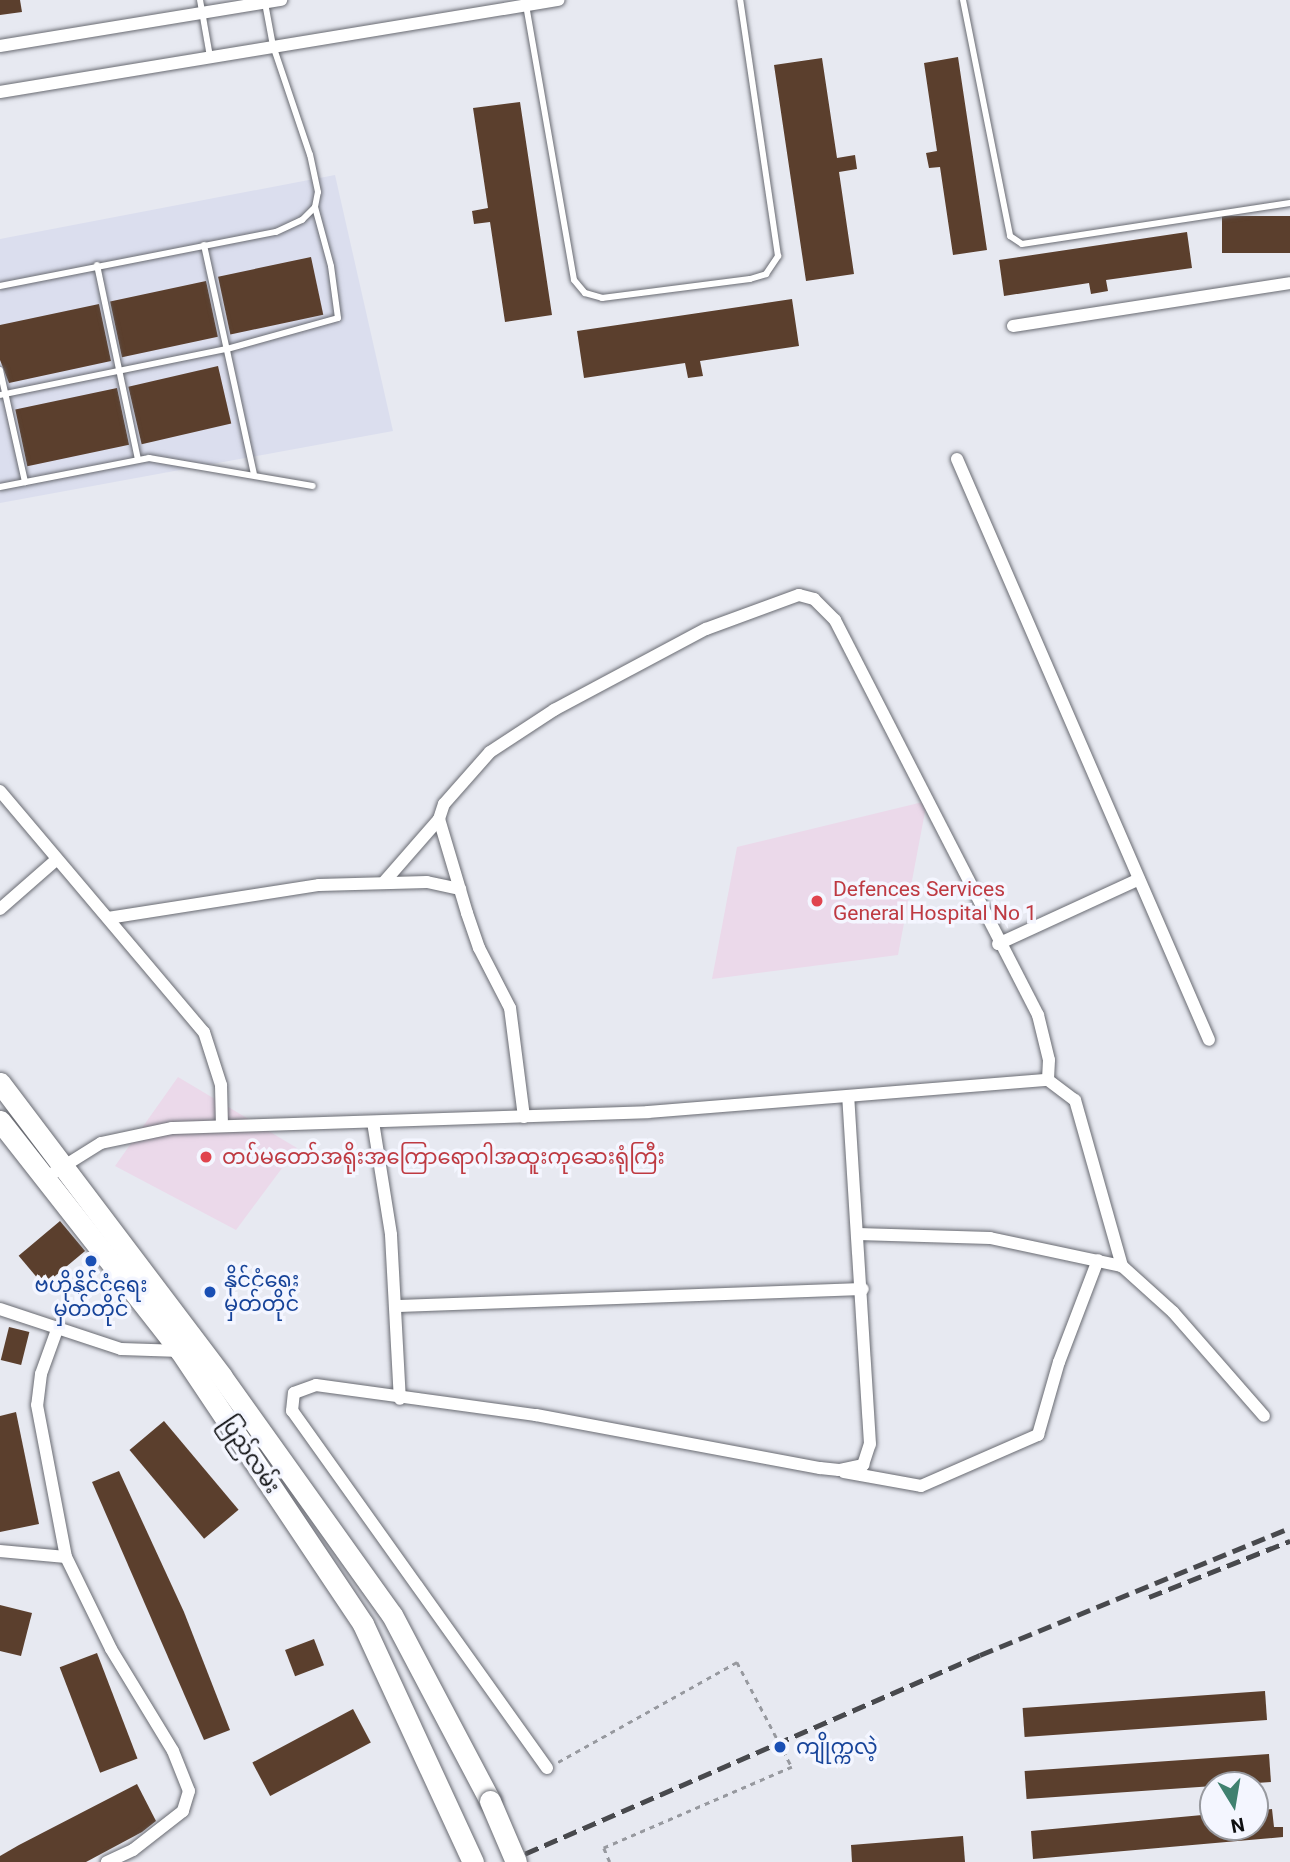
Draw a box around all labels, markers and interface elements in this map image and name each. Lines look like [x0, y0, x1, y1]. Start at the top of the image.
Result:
place label: Defences Services General Hospital No 1 [833, 876, 1037, 926]
marker: Defences Services General Hospital No 1 [807, 891, 827, 911]
place label: တပ်မတော်အရိုးအကြောရောဂါအထူးကုဆေးရုံကြီး [222, 1144, 665, 1170]
marker: တပ်မတော်အရိုးအကြောရောဂါအထူးကုဆေးရုံကြီး [196, 1147, 216, 1167]
marker: ဗဟိုနိုင်ငံရေး မှတ်တိုင် [83, 1253, 99, 1269]
place label: နိုင်ငံရေး မှတ်တိုင် [224, 1267, 299, 1317]
place label: ဗဟိုနိုင်ငံရေး မှတ်တိုင် [34, 1272, 148, 1322]
marker: နိုင်ငံရေး မှတ်တိုင် [202, 1284, 218, 1300]
street label: ပြည်လမ်း [215, 1412, 285, 1498]
place label: ကျိုက္ကလဲ့ [796, 1734, 878, 1760]
marker: ကျိုက္ကလဲ့ [770, 1737, 790, 1757]
north arrow [1199, 1771, 1269, 1841]
text: N [1229, 1813, 1246, 1838]

